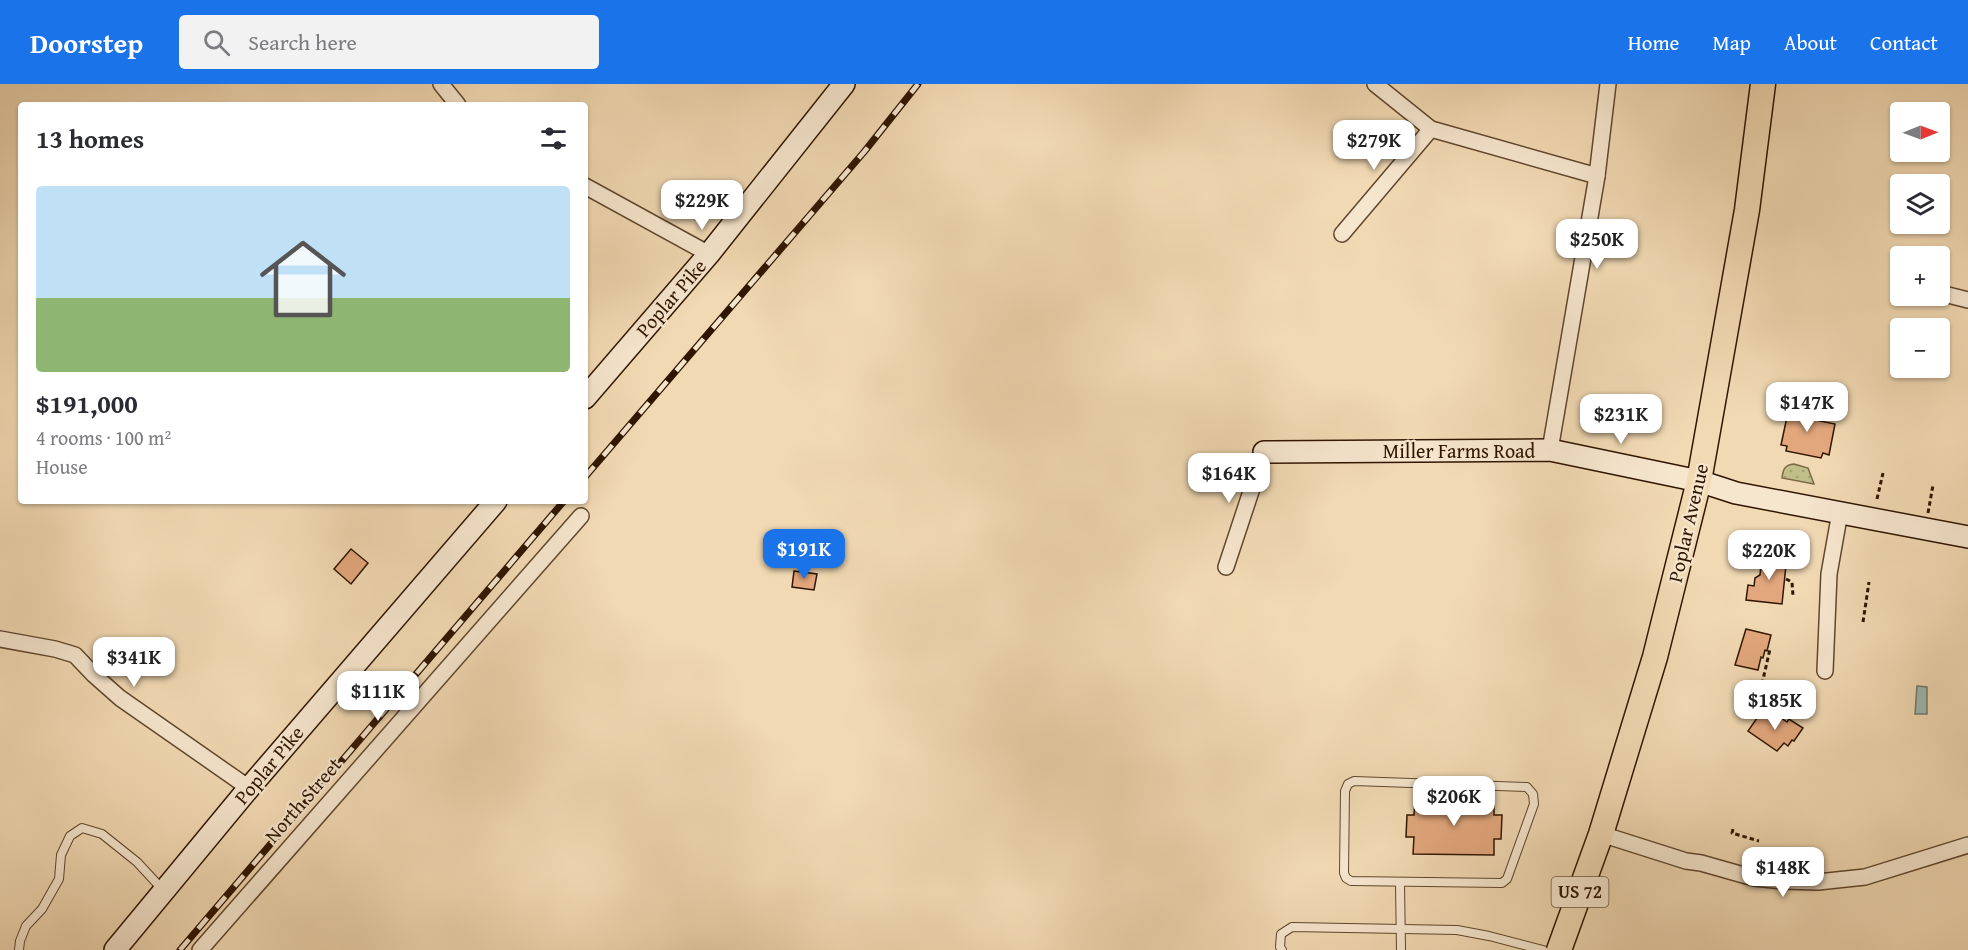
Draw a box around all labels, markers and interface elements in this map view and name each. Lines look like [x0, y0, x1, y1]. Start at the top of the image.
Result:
search box [179, 15, 599, 69]
text: Doorstep [30, 22, 143, 63]
icon: search [200, 26, 233, 59]
text: Search here [248, 26, 357, 58]
text: Home [1628, 27, 1679, 58]
text: Map [1712, 27, 1751, 58]
text: About [1784, 27, 1837, 58]
text: Contact [1870, 27, 1938, 58]
north arrow [1890, 102, 1950, 162]
map controls [1890, 102, 1950, 378]
text: 13 homes [36, 119, 144, 158]
pin: $279K [1332, 120, 1416, 171]
icon: filters [537, 122, 570, 155]
text: $279K [1347, 125, 1401, 154]
button: layers [1890, 174, 1950, 234]
pin: $229K [660, 180, 744, 231]
text: $229K [675, 185, 729, 214]
pin: $250K [1555, 219, 1639, 270]
text: $250K [1570, 224, 1624, 253]
icon: home [249, 225, 357, 333]
button: + [1890, 246, 1950, 306]
street label: Poplar Pike [629, 252, 713, 343]
button: − [1890, 318, 1950, 378]
pin: $147K [1765, 382, 1849, 433]
text: $191,000 [36, 384, 138, 423]
text: $147K [1780, 387, 1834, 416]
pin: $231K [1579, 394, 1663, 445]
text: $231K [1594, 399, 1648, 428]
text: 4 rooms · 100 m² [36, 423, 171, 452]
street label: Miller Farms Road [1383, 436, 1536, 465]
text: House [36, 452, 88, 481]
pin: $164K [1187, 453, 1271, 504]
text: $164K [1202, 458, 1256, 487]
street label: Poplar Avenue [1660, 461, 1715, 585]
pin: $191K [762, 529, 846, 580]
pin: $220K [1727, 530, 1811, 581]
text: $191K [777, 534, 831, 563]
text: $220K [1742, 535, 1796, 564]
pin: $341K [92, 637, 176, 688]
text: $341K [107, 642, 161, 671]
pin: $111K [336, 671, 420, 722]
text: $111K [351, 676, 405, 705]
pin: $185K [1733, 680, 1817, 731]
text: $185K [1748, 685, 1802, 714]
street label: Poplar Pike [227, 719, 310, 810]
street label: North Street [257, 751, 348, 849]
pin: $206K [1412, 776, 1496, 827]
text: $206K [1427, 781, 1481, 810]
pin: $148K [1741, 847, 1825, 898]
text: $148K [1756, 852, 1810, 881]
road number: US 72 [1552, 877, 1608, 907]

